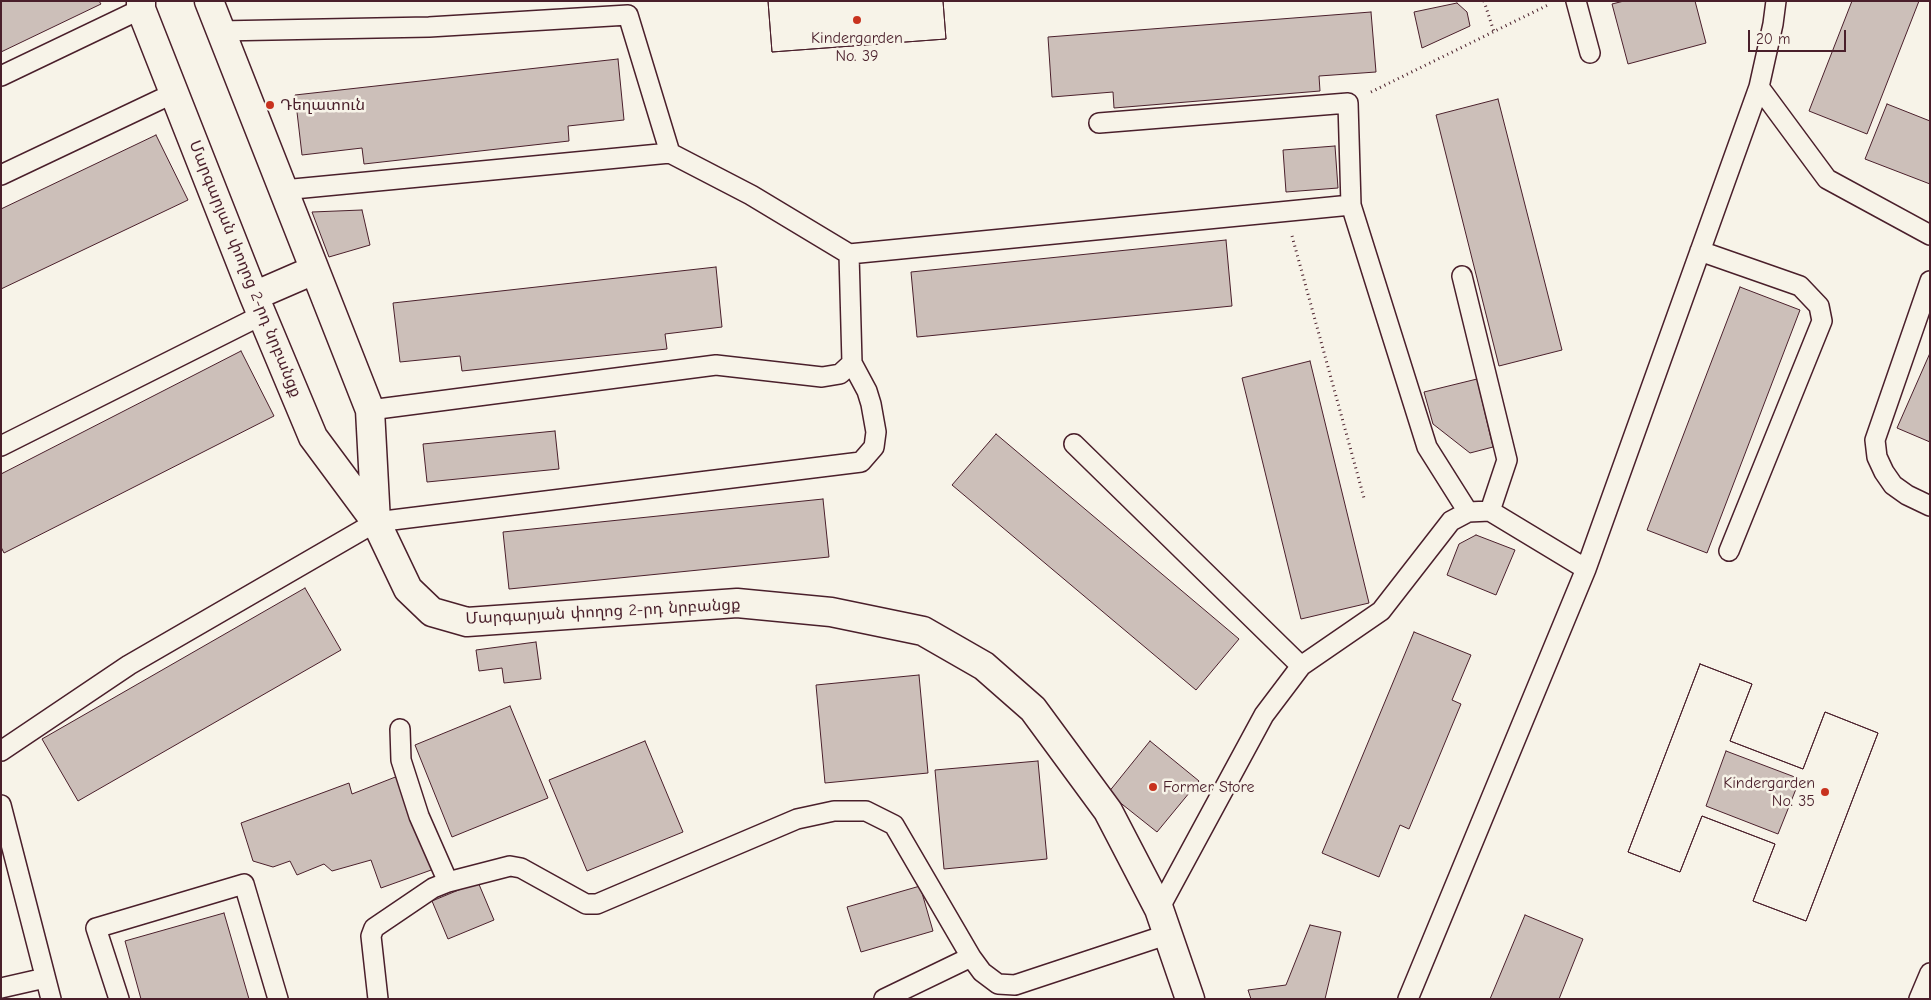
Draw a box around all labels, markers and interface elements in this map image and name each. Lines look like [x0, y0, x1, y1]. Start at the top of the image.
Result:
marker: Kindergarden No. 39 [851, 14, 863, 26]
scale bar [1751, 20, 1848, 52]
place label: Kindergarden No. 39 [811, 28, 903, 66]
text: 20 m [1756, 30, 1790, 48]
place label: Դեղատուն [280, 95, 365, 115]
marker: Դեղատուն [264, 99, 276, 111]
street label: Մարգարյան փողոց 2-րդ նրբանցք [185, 138, 305, 400]
street label: Մարգարյան փողոց 2-րդ նրբանցք [465, 595, 741, 629]
place label: Kindergarden No. 35 [1723, 773, 1815, 811]
place label: Former Store [1163, 777, 1255, 797]
marker: Former Store [1147, 781, 1159, 793]
marker: Kindergarden No. 35 [1819, 786, 1831, 798]

